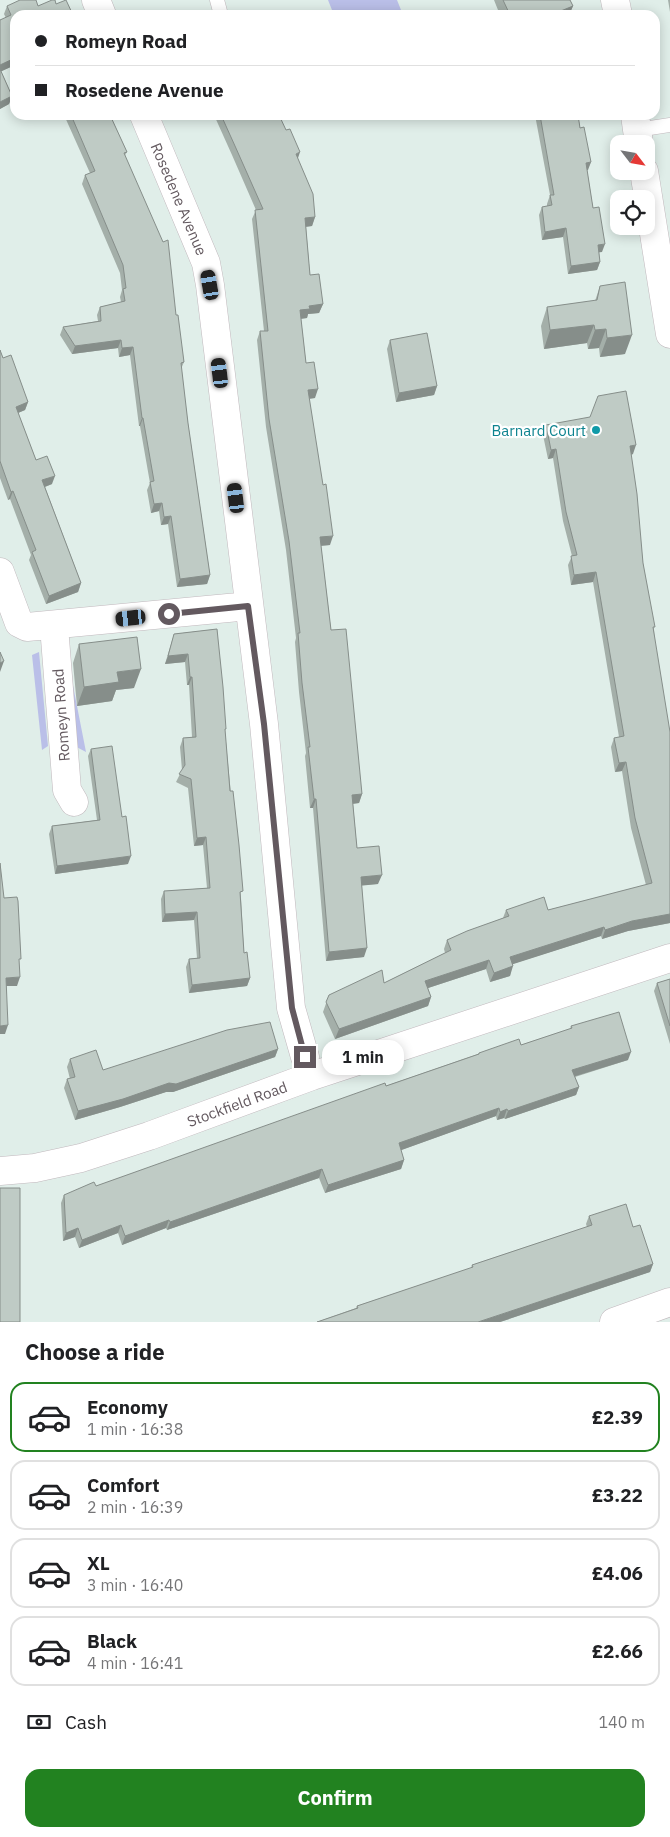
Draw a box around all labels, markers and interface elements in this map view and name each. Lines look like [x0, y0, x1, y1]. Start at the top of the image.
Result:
text: Romeyn Road [65, 29, 187, 53]
text: Rosedene Avenue [65, 78, 224, 102]
north arrow [610, 135, 655, 180]
map controls [610, 135, 655, 235]
street label: Rosedene Avenue [147, 140, 211, 258]
button: locate [610, 190, 655, 235]
car [200, 269, 219, 301]
car [210, 357, 229, 389]
place label: Barnard Court [491, 421, 586, 440]
marker: Barnard Court [590, 424, 602, 436]
car [226, 482, 245, 514]
route start [158, 603, 180, 625]
car [115, 609, 146, 627]
street label: Romeyn Road [48, 668, 74, 762]
callout: 1 min [322, 1040, 405, 1074]
route end [294, 1046, 316, 1068]
text: 1 min [342, 1047, 384, 1067]
street label: Stockfield Road [184, 1077, 290, 1131]
text: Choose a ride [25, 1337, 165, 1366]
icon: car [27, 1395, 72, 1440]
text: Economy [87, 1395, 168, 1419]
text: £2.39 [592, 1405, 643, 1429]
text: 1 min · 16:38 [87, 1419, 183, 1439]
icon: car [27, 1473, 72, 1518]
text: Comfort [87, 1473, 160, 1497]
text: £3.22 [592, 1483, 643, 1507]
text: 2 min · 16:39 [87, 1497, 183, 1517]
icon: car [27, 1551, 72, 1596]
text: XL [87, 1551, 110, 1575]
text: £4.06 [592, 1561, 643, 1585]
text: 3 min · 16:40 [87, 1575, 183, 1595]
icon: car [27, 1629, 72, 1674]
text: Black [87, 1629, 137, 1653]
text: £2.66 [592, 1639, 643, 1663]
text: 4 min · 16:41 [87, 1653, 183, 1673]
icon: cash [25, 1708, 53, 1736]
text: Cash [65, 1710, 107, 1734]
text: 140 m [598, 1712, 645, 1732]
button: Confirm [25, 1769, 645, 1827]

